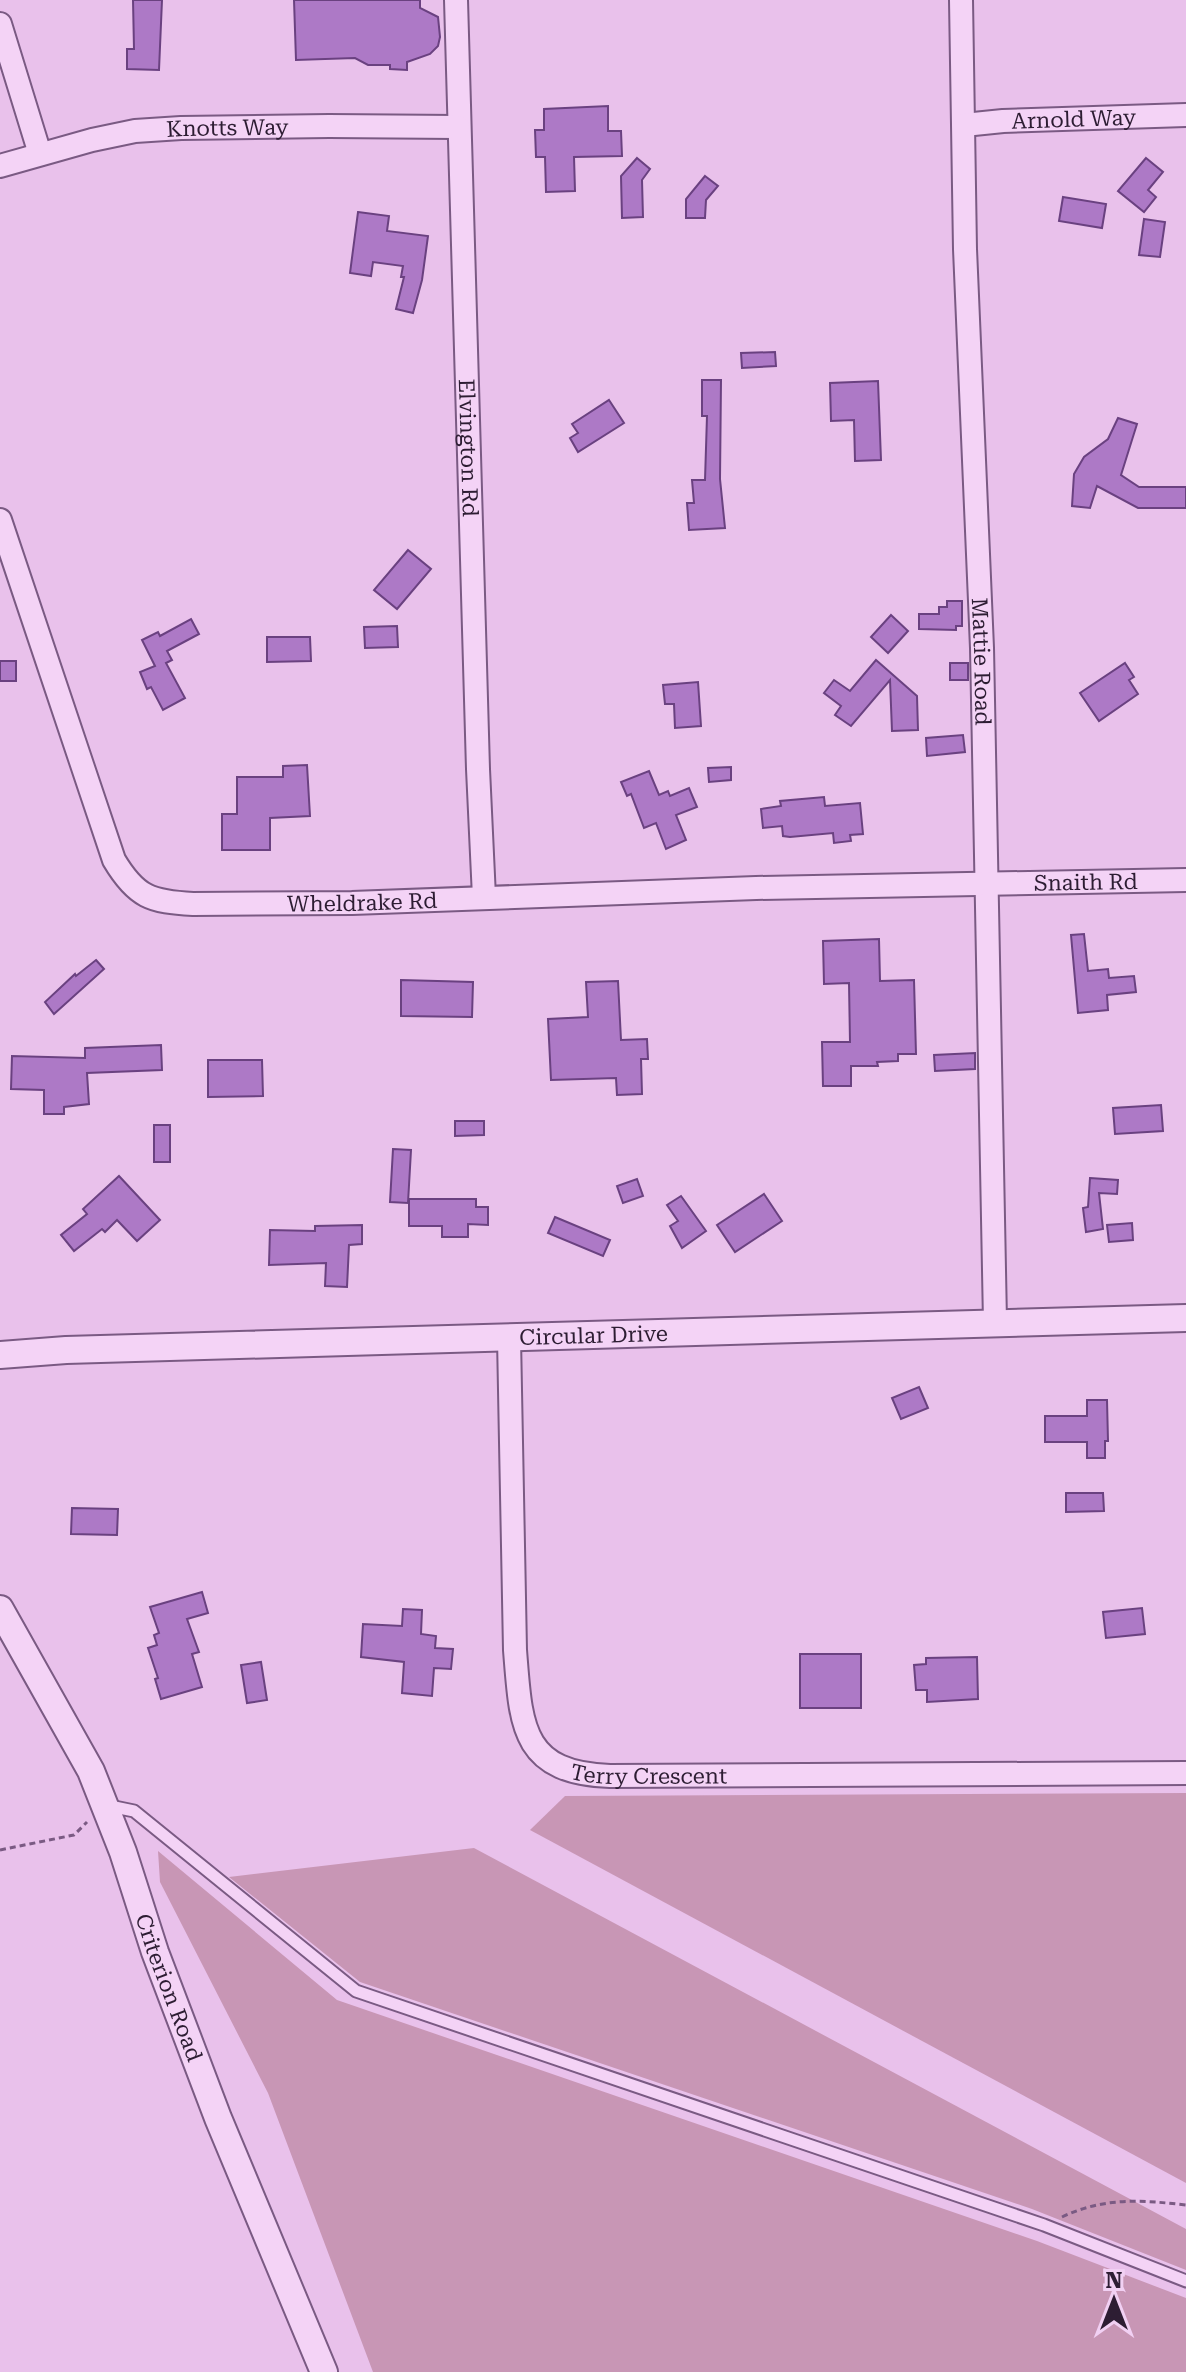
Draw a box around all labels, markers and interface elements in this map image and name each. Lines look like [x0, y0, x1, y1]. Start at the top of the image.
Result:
street label: Arnold Way [1011, 105, 1136, 134]
street label: Knotts Way [166, 115, 289, 142]
street label: Elvington Rd [454, 378, 483, 517]
street label: Mattie Road [967, 597, 995, 726]
street label: Snaith Rd [1034, 869, 1138, 896]
street label: Wheldrake Rd [287, 888, 438, 916]
street label: Circular Drive [519, 1321, 668, 1350]
street label: Terry Crescent [568, 1759, 727, 1789]
street label: Criterion Road [131, 1911, 207, 2065]
north arrow [1074, 2260, 1154, 2340]
text: N [1106, 2268, 1123, 2293]

